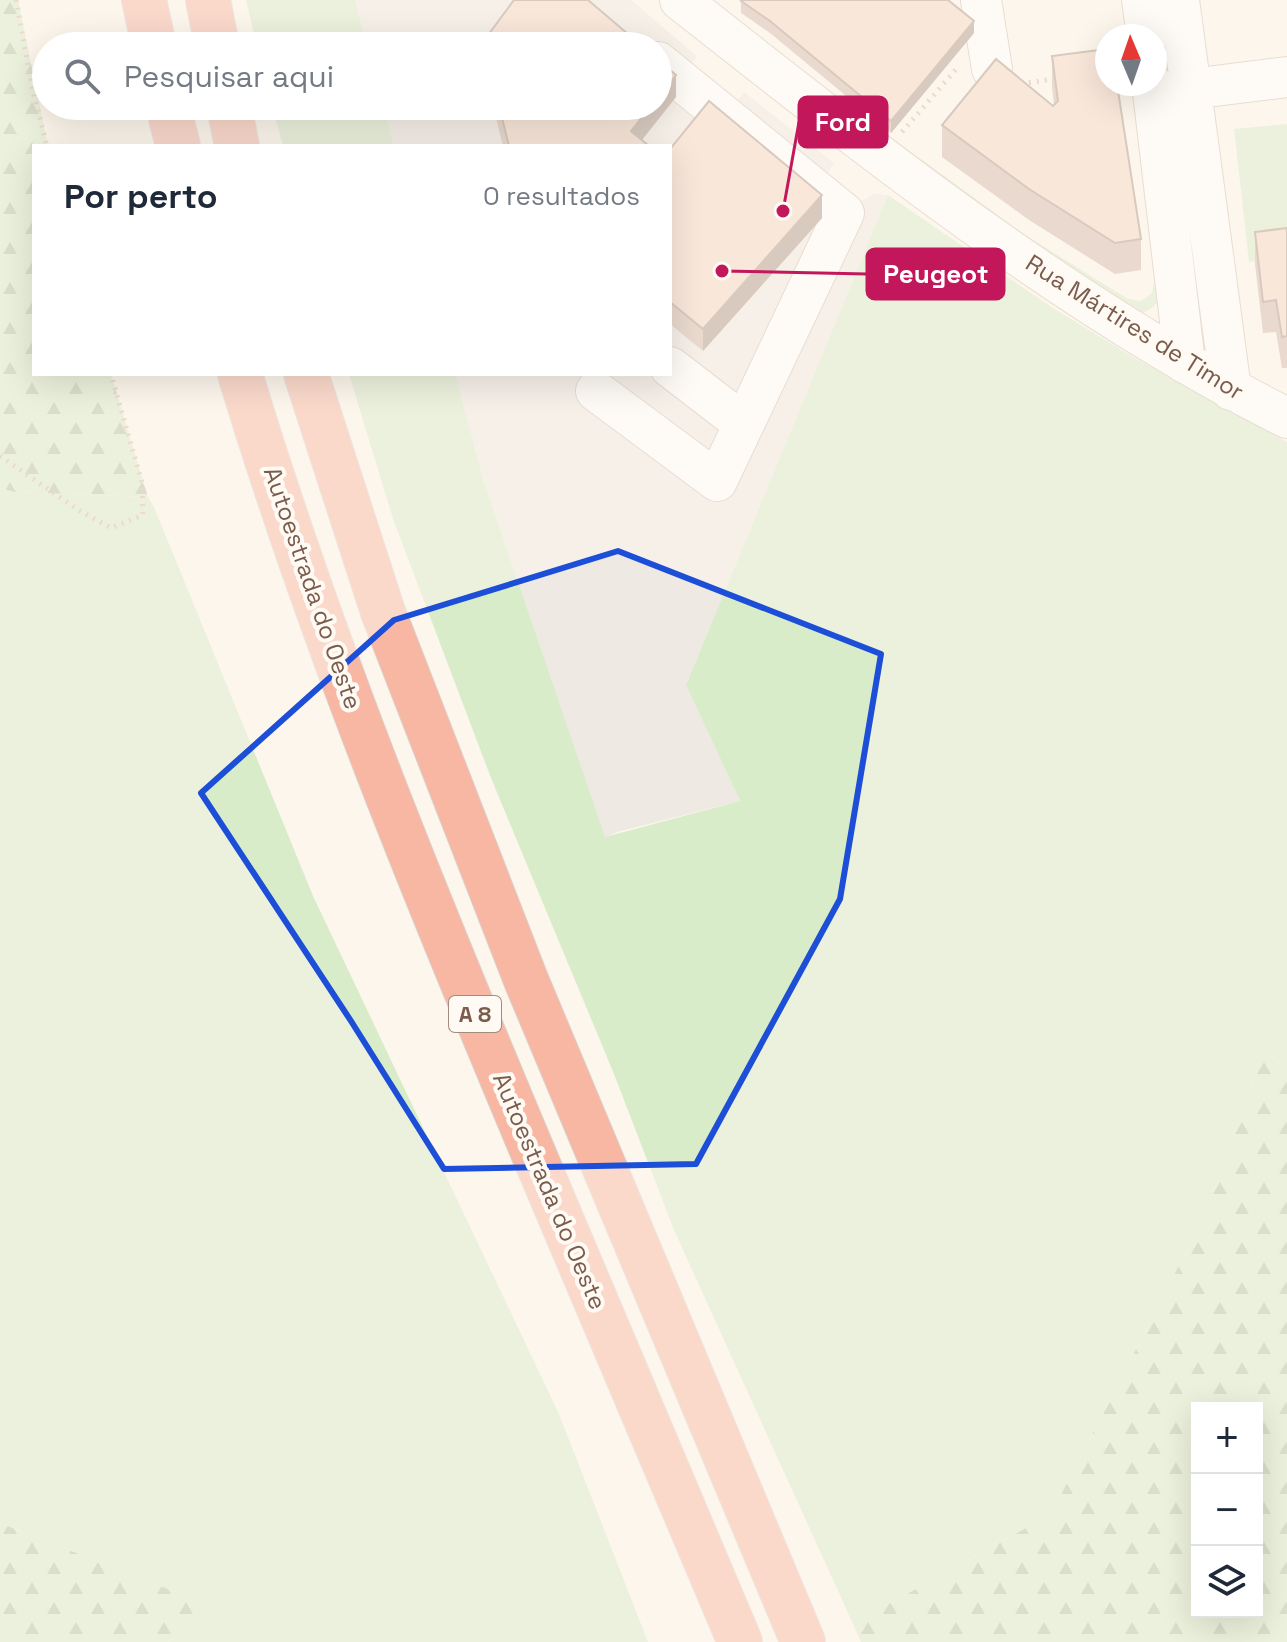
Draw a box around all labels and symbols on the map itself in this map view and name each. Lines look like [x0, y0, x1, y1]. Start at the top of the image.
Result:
north arrow [1095, 24, 1167, 96]
callout: Ford [799, 97, 887, 147]
text: Ford [815, 105, 871, 139]
street label: Rua Mártires de Timor [1020, 247, 1250, 407]
callout: Peugeot [867, 249, 1004, 299]
text: Peugeot [883, 257, 989, 291]
street label: Autoestrada do Oeste [257, 463, 369, 713]
road number: A 8 [449, 996, 501, 1032]
street label: Autoestrada do Oeste [486, 1068, 614, 1314]

